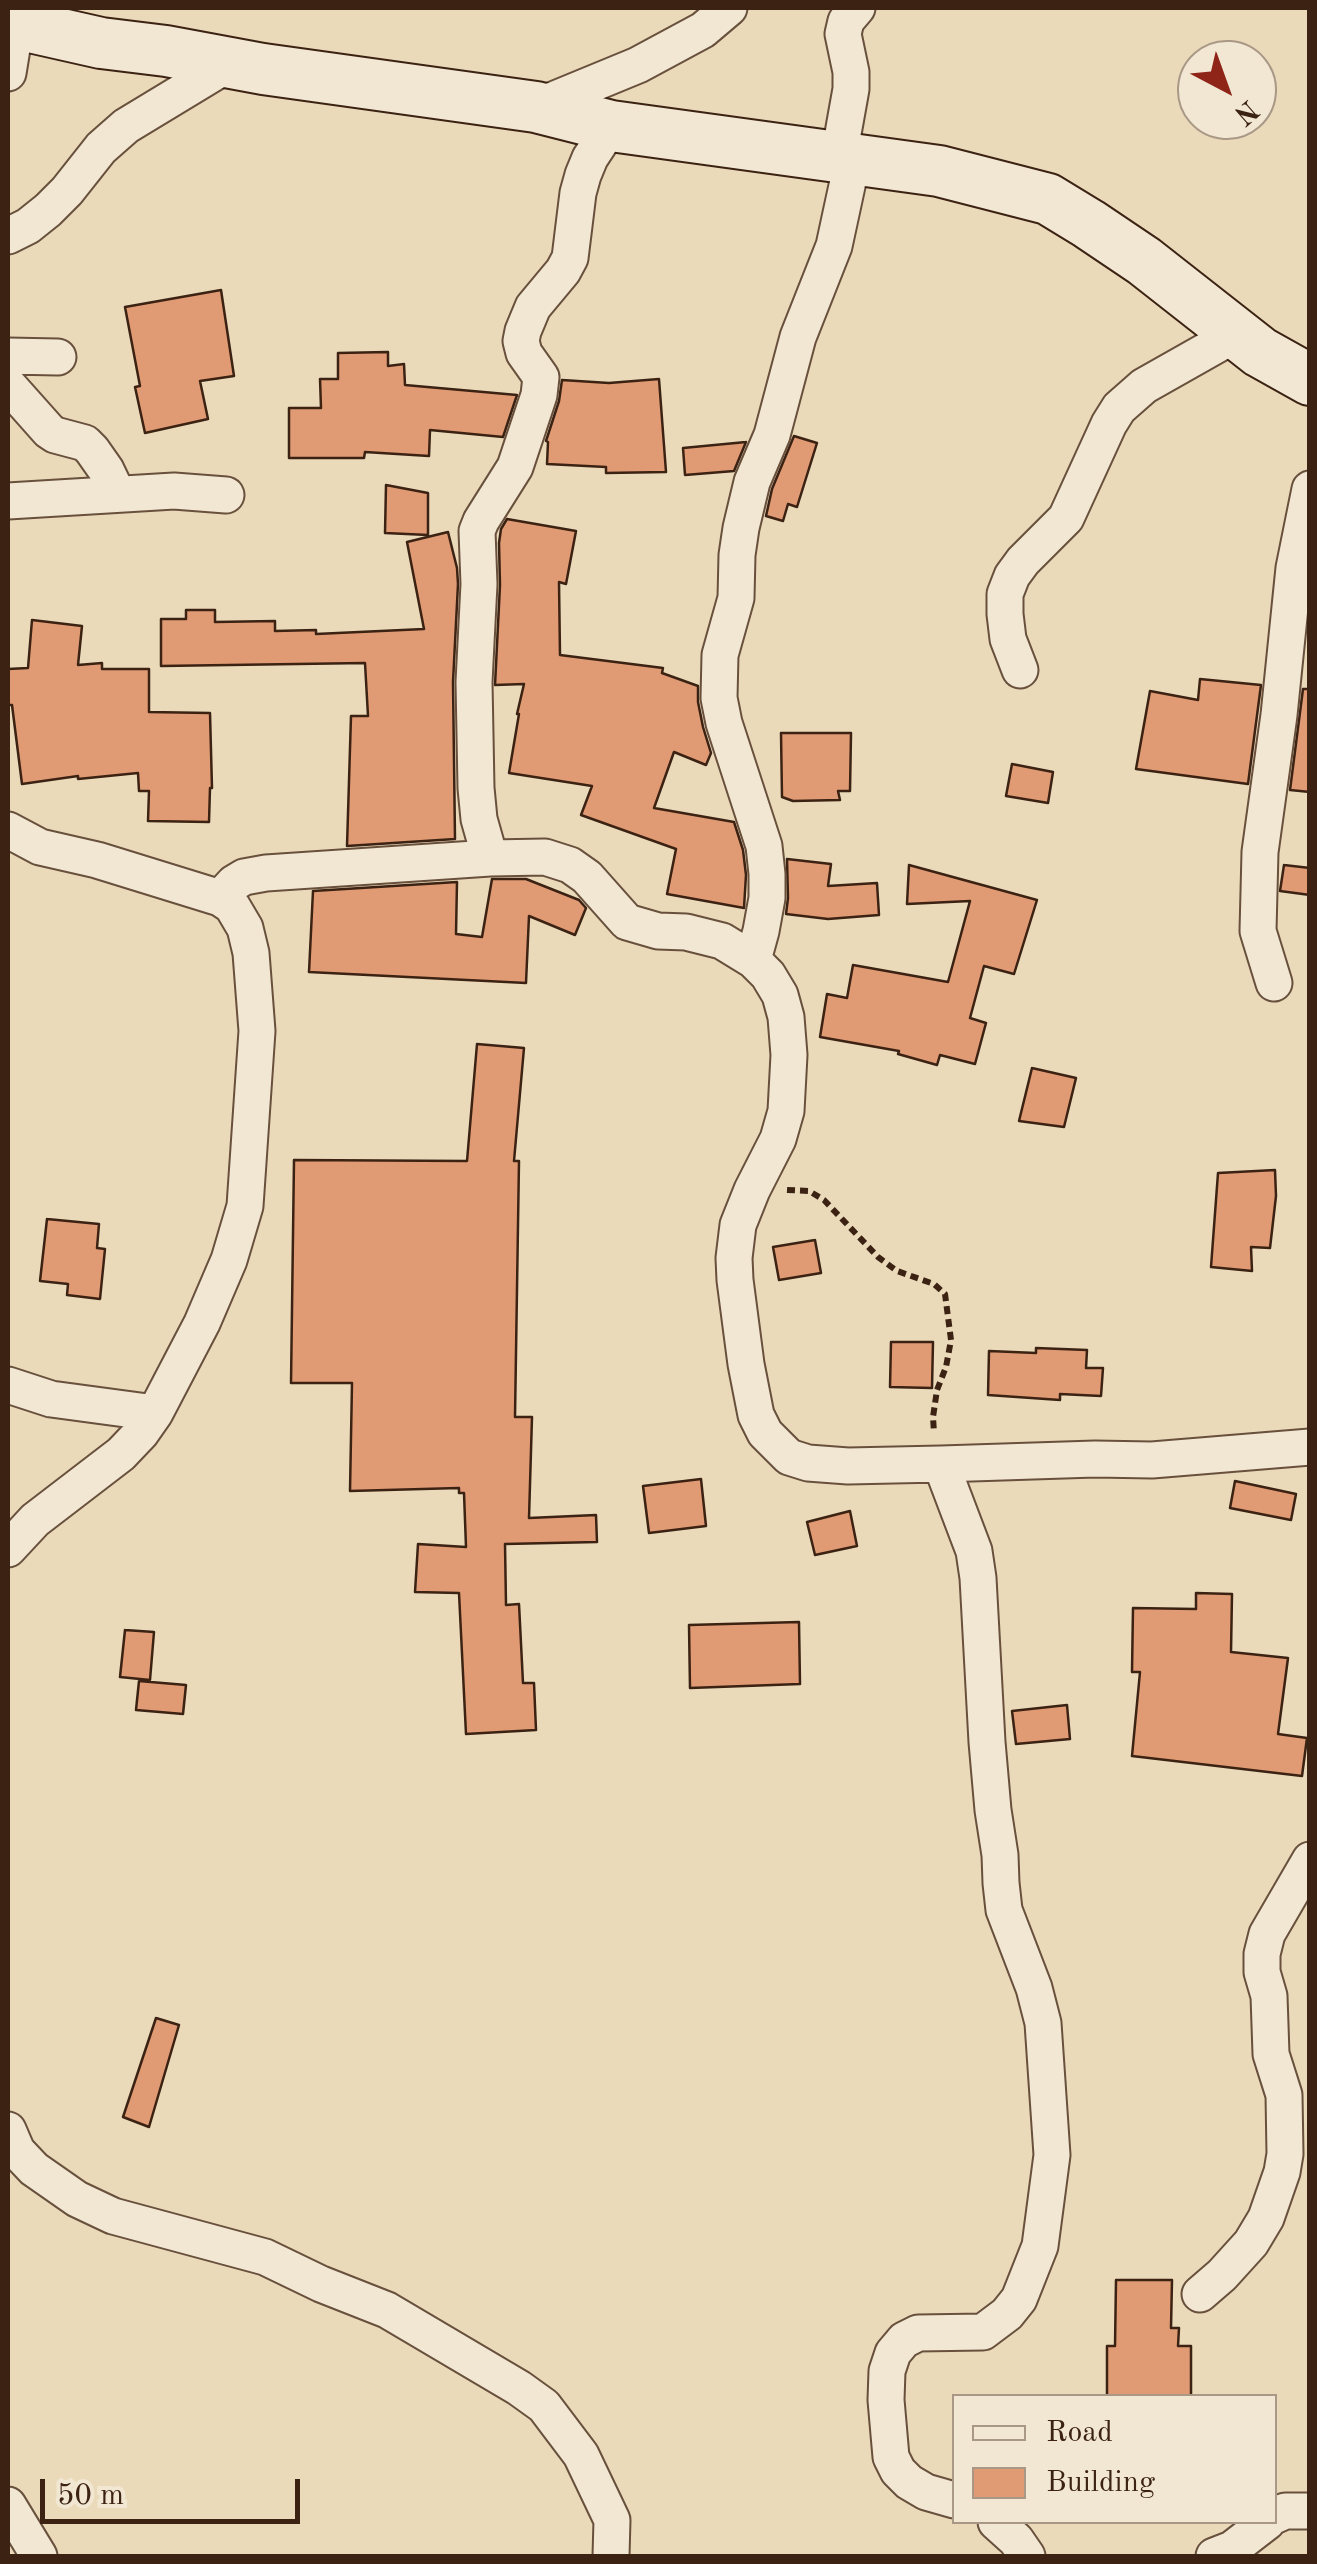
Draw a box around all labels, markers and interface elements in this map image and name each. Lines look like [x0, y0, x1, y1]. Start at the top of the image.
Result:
north arrow [1177, 40, 1277, 140]
text: N [1228, 94, 1263, 129]
legend [952, 2394, 1277, 2524]
text: Road [1046, 2418, 1113, 2448]
scale bar [45, 2459, 305, 2521]
text: Building [1046, 2468, 1155, 2498]
text: 50 m [57, 2481, 124, 2511]

